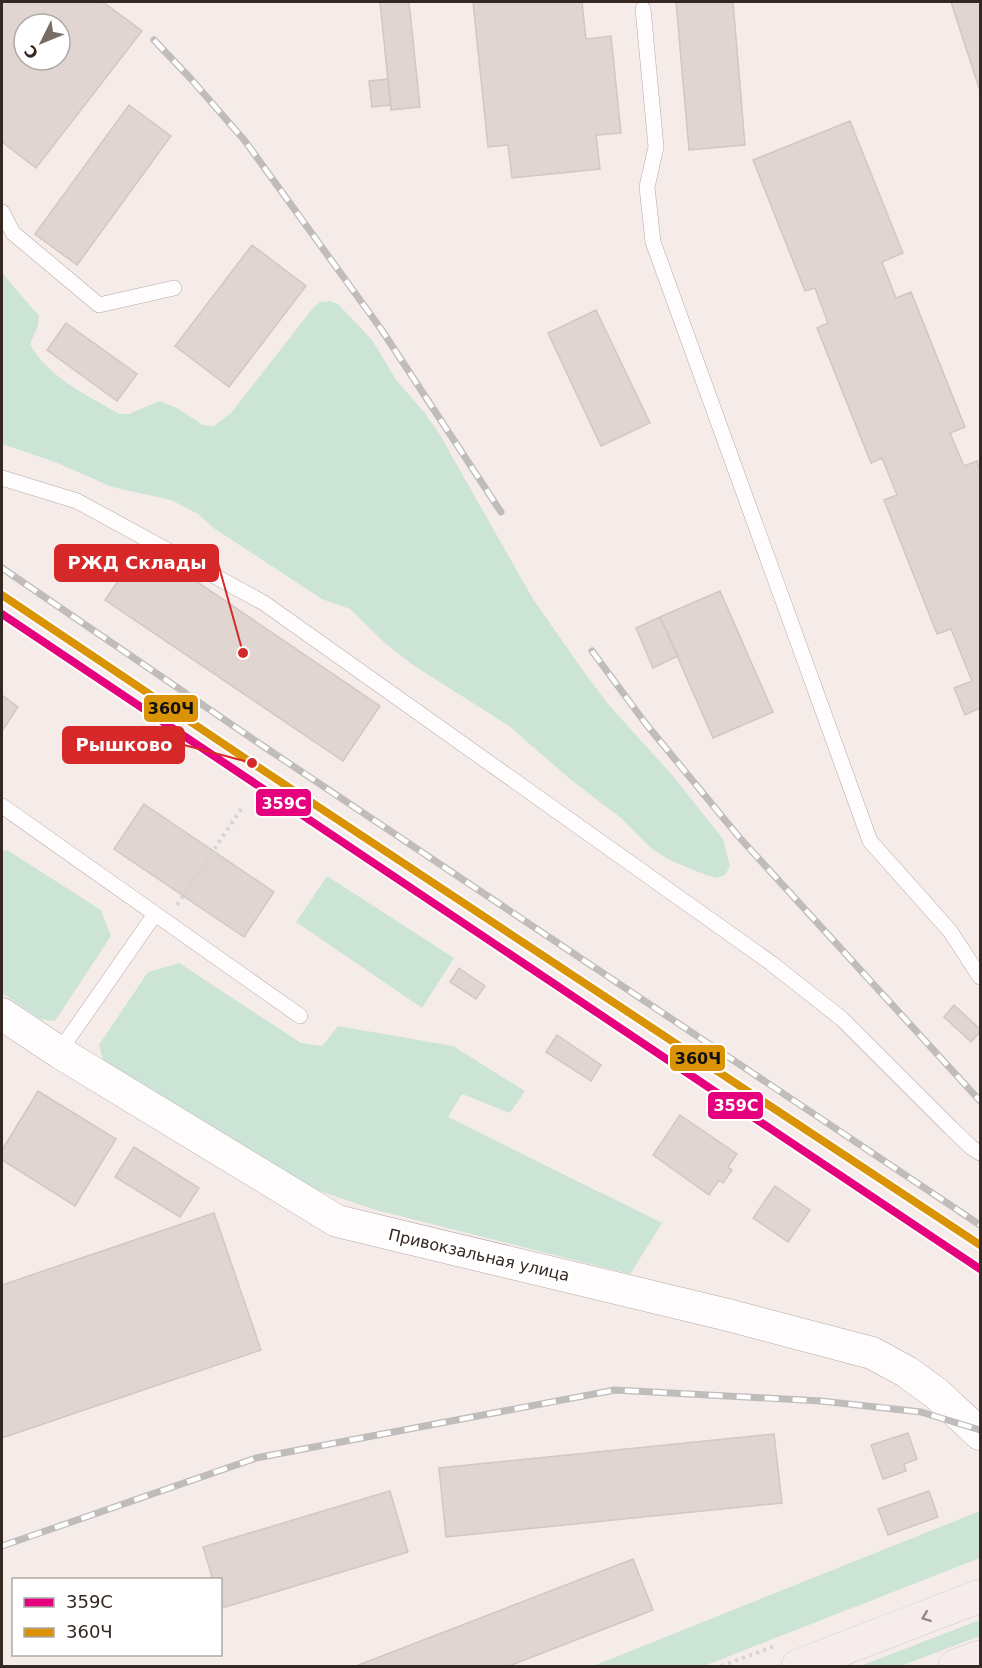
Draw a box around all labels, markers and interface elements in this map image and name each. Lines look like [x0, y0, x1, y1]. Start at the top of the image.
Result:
north arrow [12, 12, 72, 72]
text: С [20, 41, 42, 63]
callout: РЖД Склады [55, 545, 218, 581]
text: РЖД Склады [67, 552, 207, 573]
line badge: 360Ч [143, 694, 199, 723]
text: 360Ч [148, 699, 194, 718]
callout: Рышково [63, 727, 184, 763]
text: Рышково [76, 734, 172, 755]
line badge: 359С [255, 788, 312, 817]
text: 359С [261, 794, 307, 813]
line badge: 360Ч [669, 1044, 726, 1072]
text: 360Ч [675, 1049, 721, 1068]
line badge: 359С [707, 1091, 764, 1120]
text: 359С [713, 1096, 759, 1115]
street label: Привокзальная улица [387, 1225, 571, 1285]
legend [12, 1578, 222, 1656]
text: 359С [66, 1591, 113, 1612]
one-way arrow [921, 1610, 932, 1622]
text: 360Ч [66, 1621, 113, 1642]

